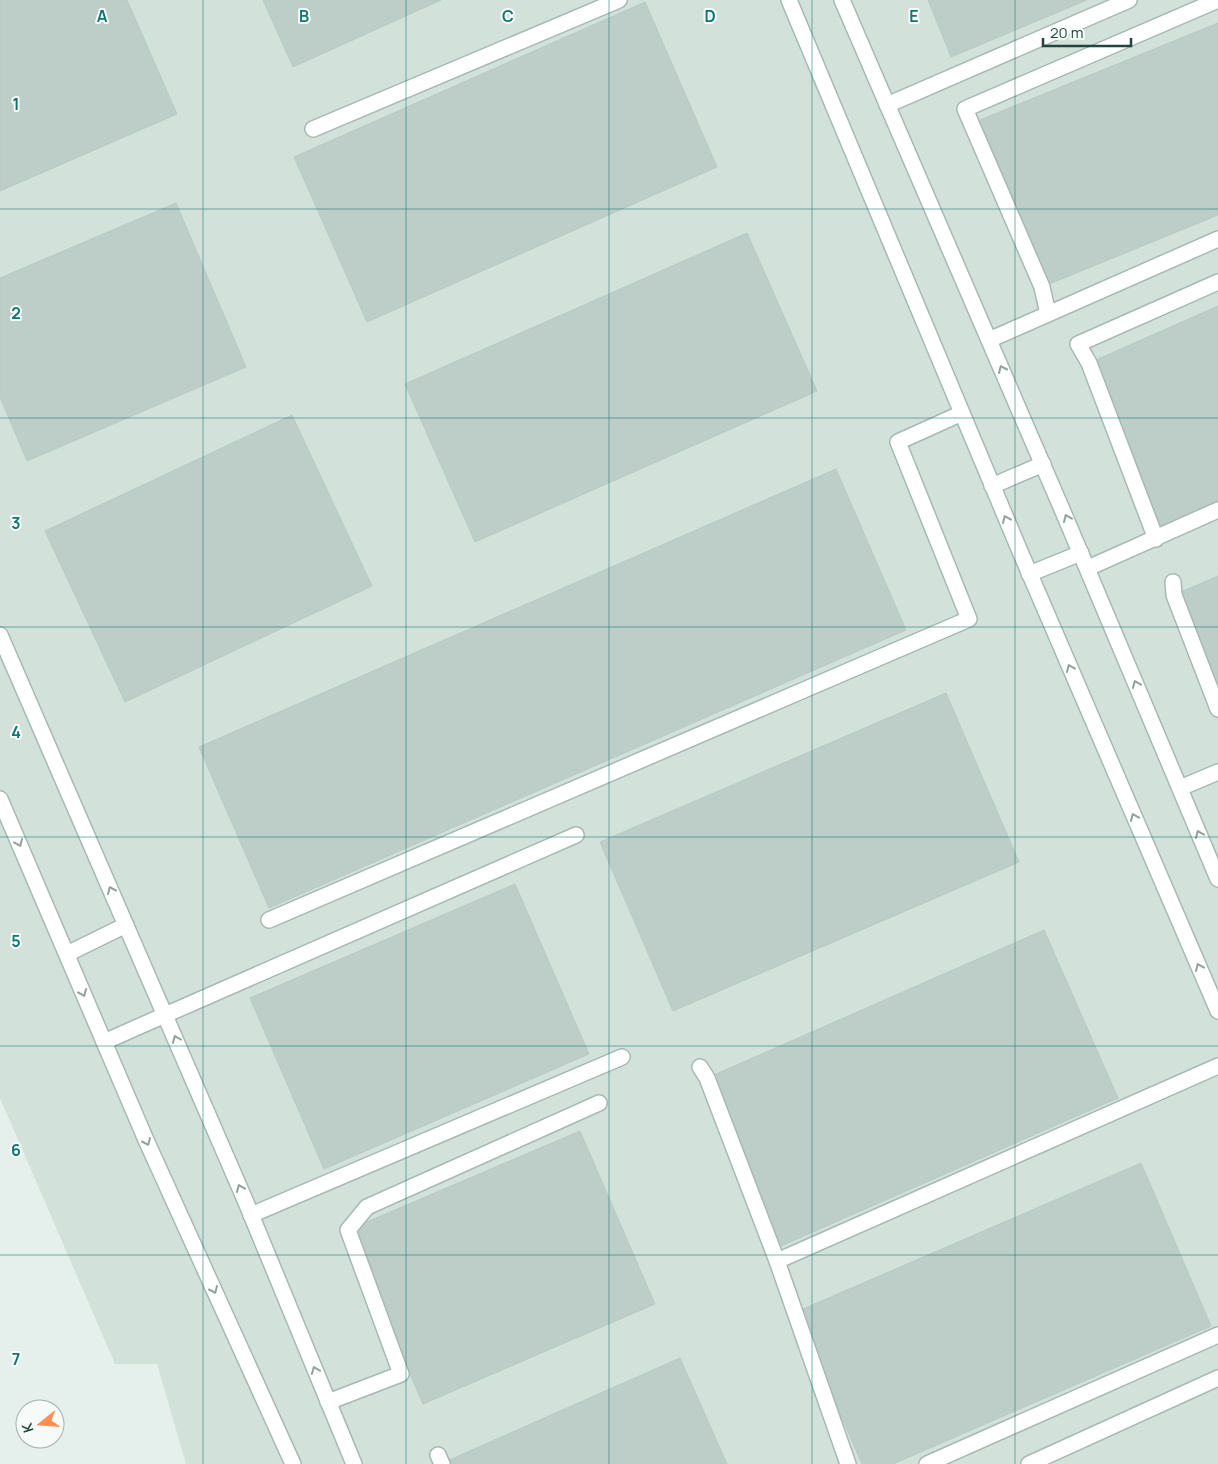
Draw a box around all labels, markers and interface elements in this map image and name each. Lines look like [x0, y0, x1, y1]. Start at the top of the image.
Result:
text: A [97, 5, 108, 27]
text: B [299, 5, 309, 27]
text: C [502, 5, 514, 27]
text: D [704, 5, 716, 27]
text: E [909, 5, 919, 27]
scale bar [1043, 15, 1130, 47]
text: 20 m [1050, 22, 1083, 43]
text: 1 [12, 93, 20, 115]
text: 2 [11, 302, 21, 324]
one-way arrow [997, 365, 1008, 374]
text: 3 [11, 512, 21, 534]
one-way arrow [1001, 515, 1012, 524]
one-way arrow [1062, 515, 1072, 523]
one-way arrow [1065, 664, 1076, 673]
one-way arrow [1132, 680, 1143, 689]
text: 4 [11, 721, 21, 743]
one-way arrow [1130, 813, 1141, 822]
one-way arrow [1195, 830, 1206, 839]
one-way arrow [13, 838, 24, 847]
one-way arrow [106, 886, 117, 895]
text: 5 [11, 930, 21, 952]
one-way arrow [1194, 963, 1205, 972]
one-way arrow [77, 988, 88, 997]
one-way arrow [171, 1035, 181, 1043]
one-way arrow [141, 1137, 152, 1146]
text: 6 [11, 1139, 21, 1161]
one-way arrow [235, 1184, 246, 1193]
one-way arrow [208, 1285, 219, 1294]
text: 7 [12, 1348, 20, 1370]
one-way arrow [311, 1366, 321, 1375]
north arrow [15, 1399, 65, 1449]
text: K [16, 1420, 37, 1435]

